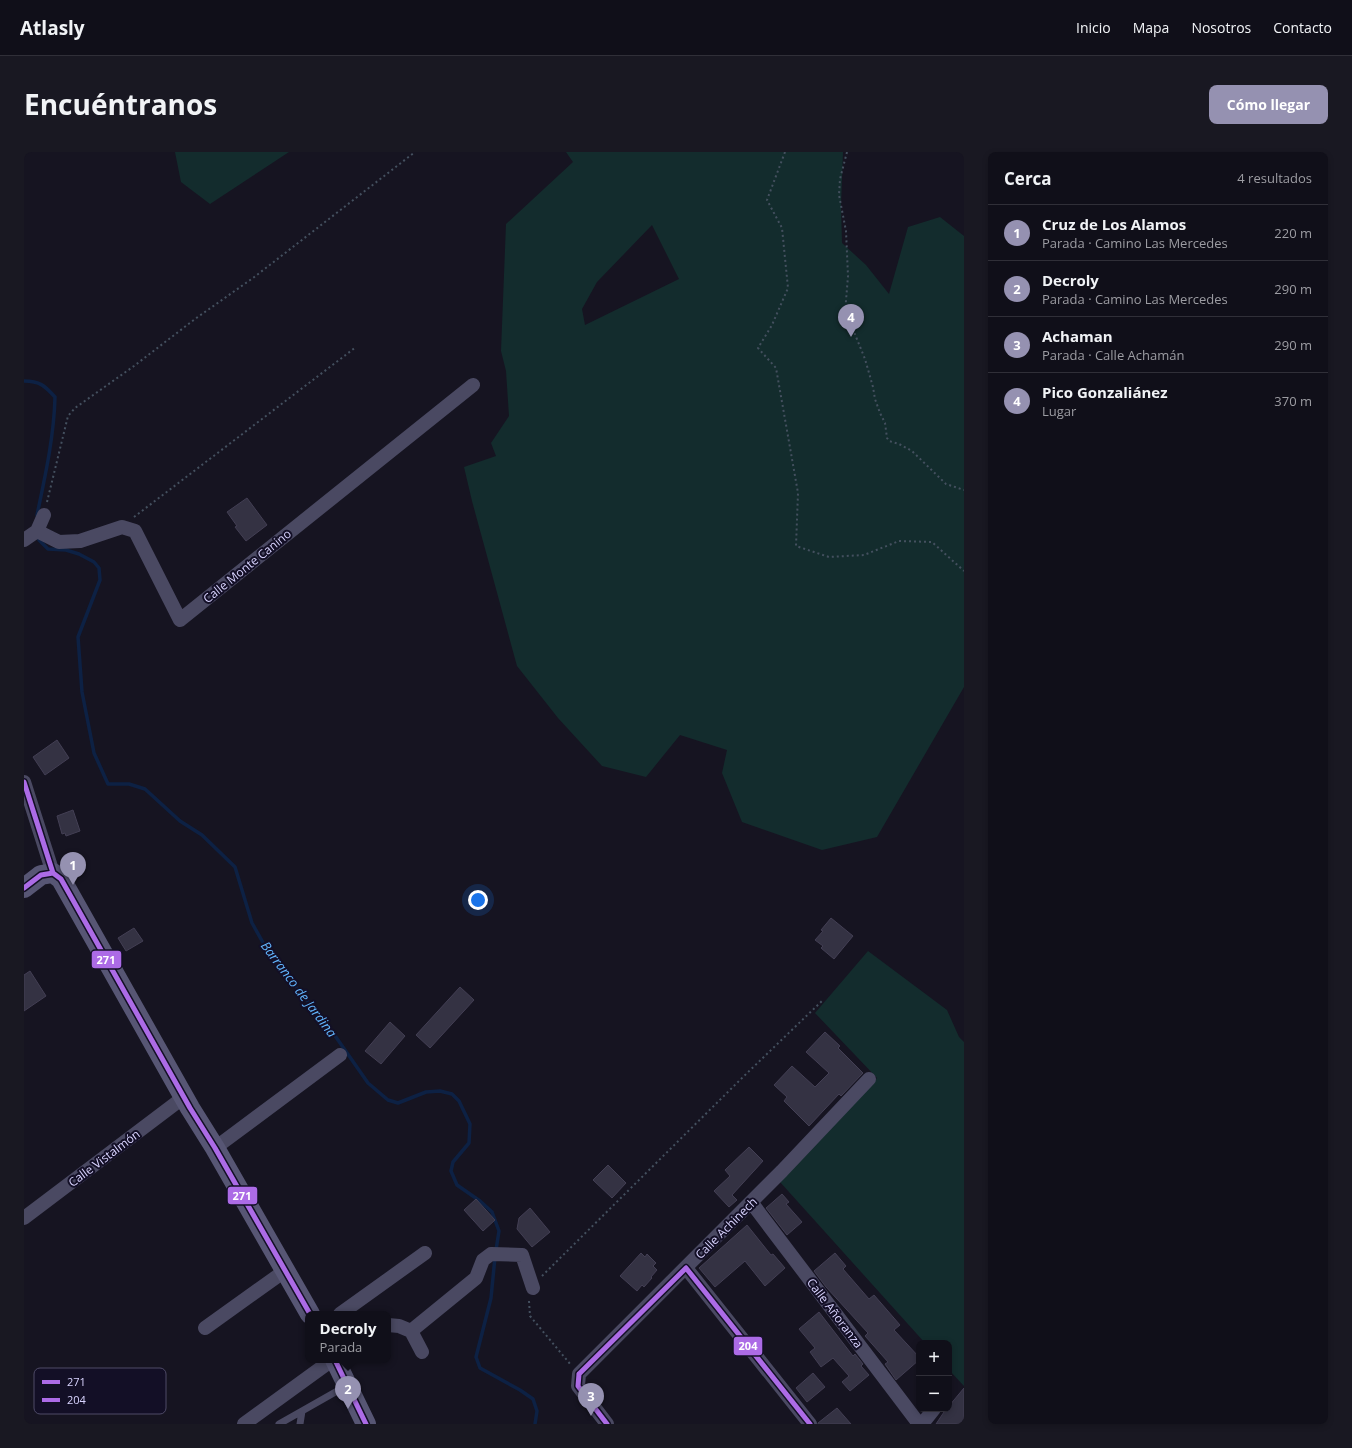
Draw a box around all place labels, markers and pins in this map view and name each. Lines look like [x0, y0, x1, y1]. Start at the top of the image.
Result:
pin: 4 [838, 304, 864, 337]
pin: 1 [60, 852, 86, 885]
pin: 2 [335, 1376, 361, 1409]
pin: 3 [578, 1383, 604, 1416]

